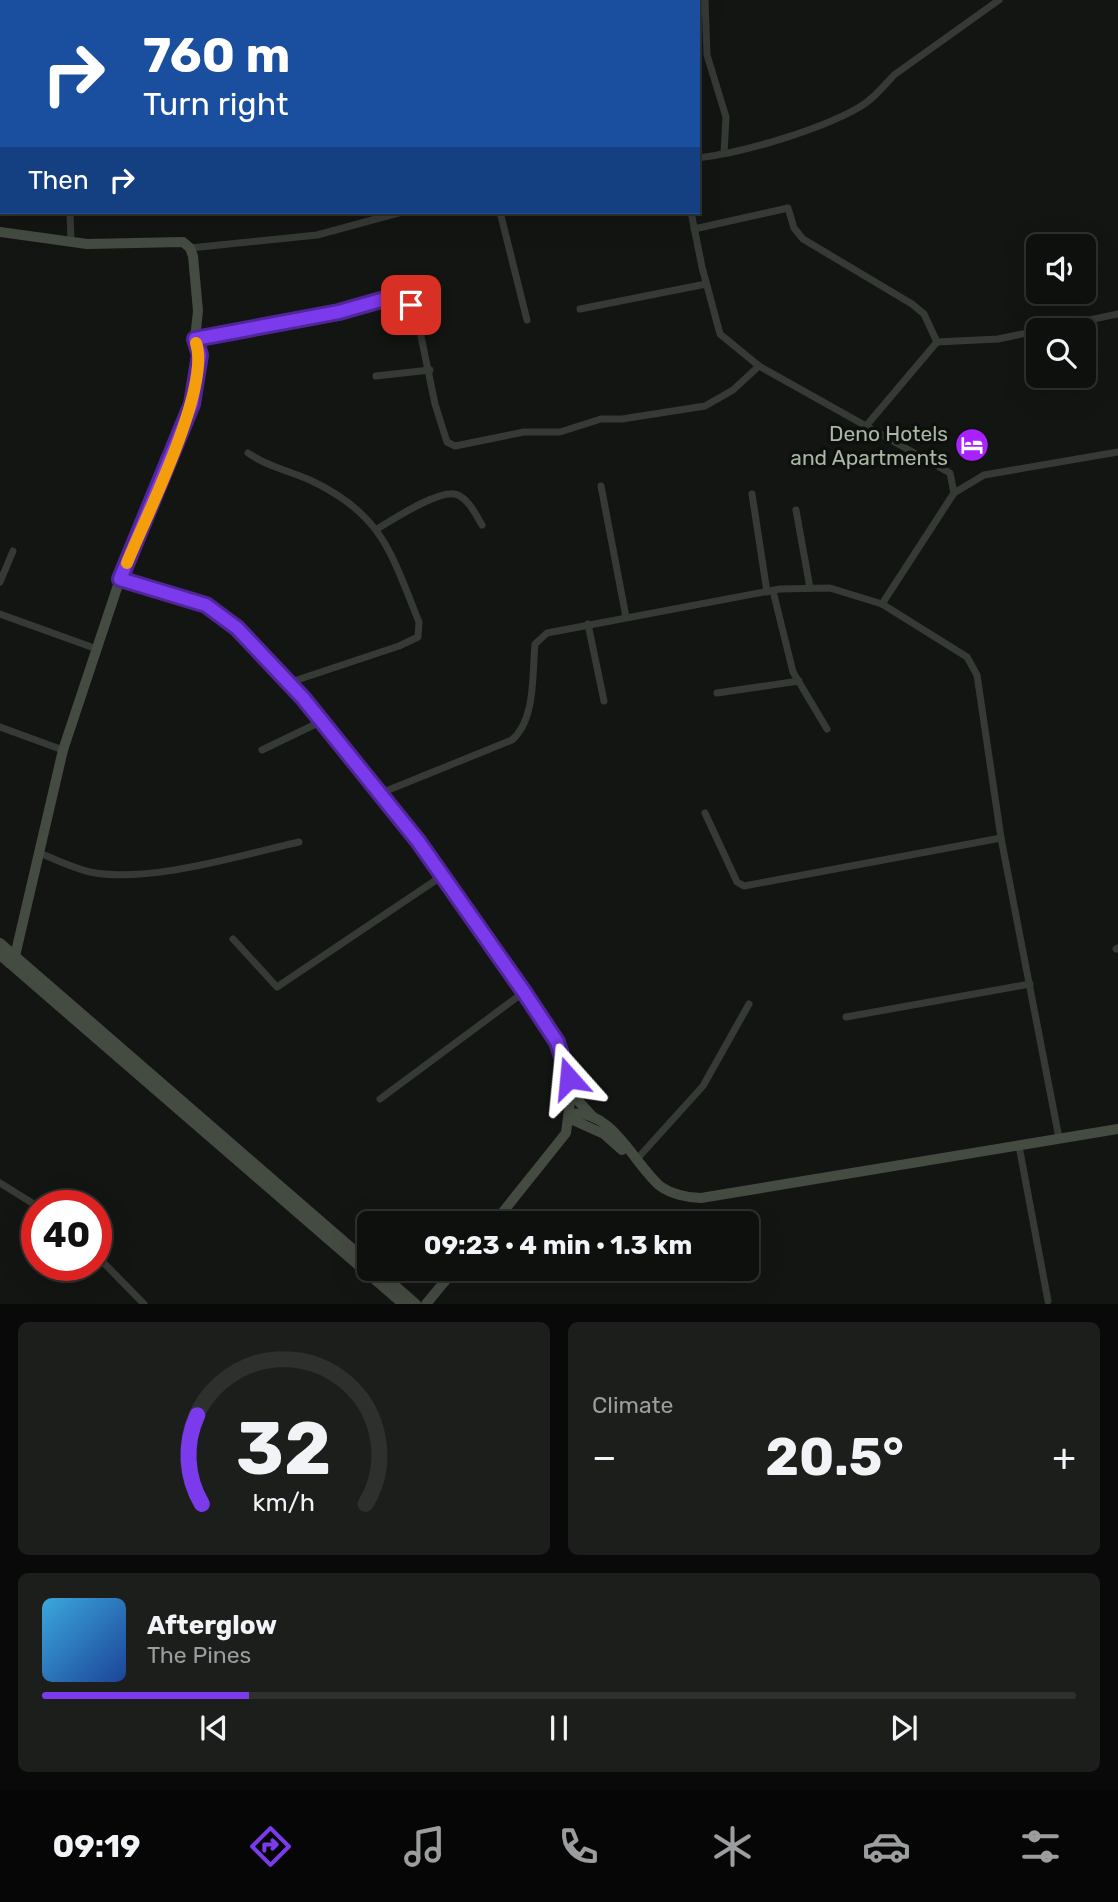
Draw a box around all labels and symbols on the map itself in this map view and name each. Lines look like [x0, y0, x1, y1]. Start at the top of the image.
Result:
pin [381, 275, 441, 335]
place label: Deno Hotels and Apartments [790, 421, 948, 470]
hotel icon: Deno Hotels and Apartments [953, 426, 991, 464]
position arrow [532, 1041, 606, 1115]
speed limit sign: 40 [21, 1190, 112, 1281]

